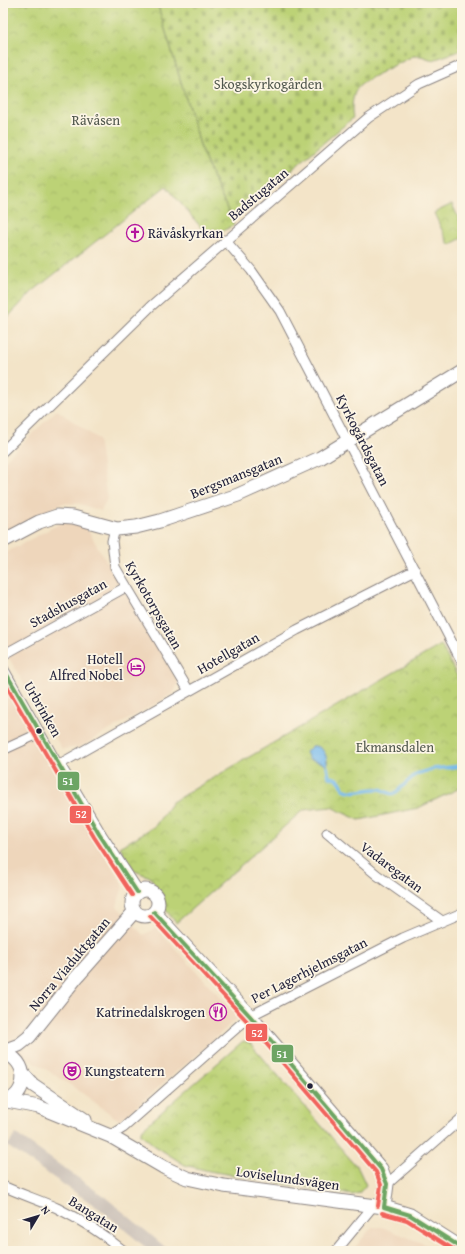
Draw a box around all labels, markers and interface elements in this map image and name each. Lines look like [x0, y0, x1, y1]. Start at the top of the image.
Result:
park label: Skogskyrkogården [214, 74, 322, 94]
park label: Rävåsen [72, 110, 120, 130]
street label: Badstugatan [224, 163, 293, 225]
church icon: Rävåskyrkan [125, 223, 145, 243]
place label: Rävåskyrkan [148, 223, 223, 243]
street label: Kyrkogårdsgatan [331, 391, 395, 489]
street label: Bergsmansgatan [187, 448, 285, 503]
street label: Kyrkotorpsgatan [121, 557, 187, 653]
street label: Stadshusgatan [26, 573, 110, 632]
street label: Hotellgatan [193, 627, 263, 679]
place label: Hotell Alfred Nobel [49, 649, 123, 685]
hotel icon: Hotell Alfred Nobel [126, 657, 146, 677]
street label: Urbrinken [19, 678, 67, 741]
unlabelled marker [34, 726, 44, 736]
park label: Ekmansdalen [356, 737, 434, 757]
line badge: 51 [57, 771, 80, 791]
text: 51 [62, 773, 74, 789]
line badge: 52 [69, 805, 92, 824]
text: 52 [75, 806, 87, 822]
street label: Vadaregatan [356, 837, 428, 897]
street label: Norra Viaduktgatan [24, 913, 114, 1015]
street label: Per Lagerhjelmsgatan [248, 932, 371, 1008]
place label: Katrinedalskrogen [96, 1002, 205, 1022]
restaurant icon: Katrinedalskrogen [208, 1002, 228, 1022]
line badge: 52 [245, 1023, 268, 1042]
text: 52 [251, 1025, 263, 1041]
line badge: 51 [271, 1044, 294, 1063]
text: 51 [276, 1046, 288, 1062]
theatre icon: Kungsteatern [62, 1061, 82, 1081]
place label: Kungsteatern [85, 1061, 165, 1081]
unlabelled marker [305, 1081, 315, 1091]
street label: Loviselundsvägen [235, 1161, 341, 1195]
street label: Bangatan [65, 1191, 123, 1237]
north arrow [18, 1196, 58, 1236]
text: N [37, 1202, 55, 1218]

